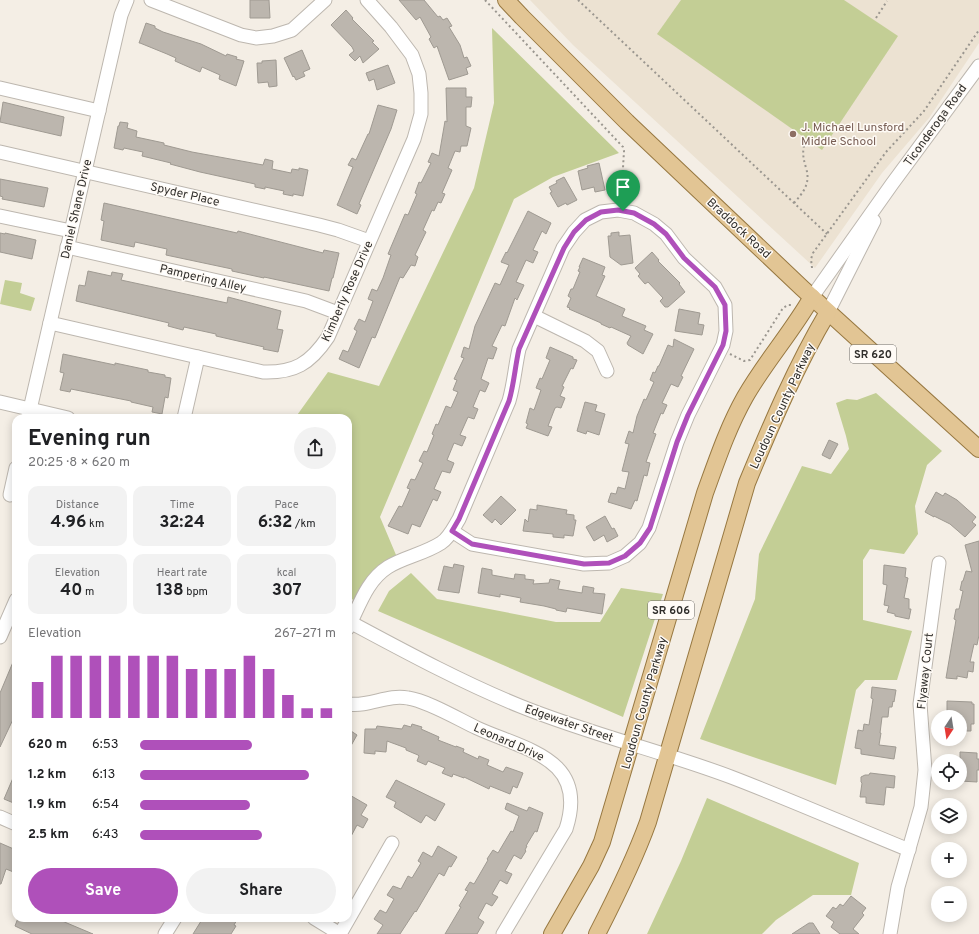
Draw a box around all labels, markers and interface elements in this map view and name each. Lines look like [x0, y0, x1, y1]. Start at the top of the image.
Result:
street label: Ticonderoga Road [901, 81, 971, 170]
place label: J. Michael Lunsford Middle School [801, 120, 904, 150]
marker: J. Michael Lunsford Middle School [788, 129, 798, 139]
street label: Daniel Shane Drive [58, 158, 96, 261]
pin [606, 170, 640, 211]
icon: arrive [612, 176, 634, 198]
street label: Spyder Place [148, 179, 221, 211]
street label: Braddock Road [703, 195, 774, 263]
street label: Kimberly Rose Drive [318, 238, 377, 344]
street label: Pampering Alley [158, 261, 248, 297]
street label: Loudoun County Parkway [747, 341, 819, 472]
road number: SR 620 [850, 345, 896, 363]
text: Evening run [28, 426, 151, 453]
button: share [294, 427, 336, 469]
text: 20:25 · 8 × 620 m [28, 455, 130, 471]
text: Distance [56, 498, 99, 512]
text: Time [170, 498, 194, 512]
text: Pace [275, 498, 299, 512]
text: 4.96 [50, 512, 86, 534]
text: 32:24 [159, 512, 205, 534]
text: 6:32 [258, 512, 293, 534]
text: km [86, 517, 104, 531]
text: /km [293, 517, 316, 531]
text: Elevation [55, 566, 100, 580]
text: Heart rate [157, 566, 207, 580]
text: kcal [277, 566, 296, 580]
text: 40 [60, 580, 82, 602]
text: 138 [156, 580, 184, 602]
text: 307 [272, 580, 302, 602]
text: m [82, 585, 94, 599]
text: bpm [184, 585, 208, 599]
road number: SR 606 [648, 601, 694, 619]
text: Elevation [28, 626, 81, 642]
text: 267–271 m [274, 626, 336, 642]
street label: Flyaway Court [914, 632, 938, 710]
street label: Loudoun County Parkway [618, 635, 672, 771]
street label: Edgewater Street [522, 701, 615, 747]
north arrow [931, 710, 967, 746]
map controls [931, 710, 967, 922]
street label: Leonard Drive [471, 720, 546, 766]
text: 620 m [28, 737, 67, 753]
text: 6:53 [92, 737, 119, 753]
button: locate [931, 754, 967, 790]
text: 1.2 km [28, 767, 66, 783]
text: 6:13 [92, 767, 115, 783]
text: 1.9 km [28, 797, 66, 813]
text: 6:54 [92, 797, 119, 813]
button: layers [931, 798, 967, 834]
text: 2.5 km [28, 827, 69, 843]
text: 6:43 [92, 827, 119, 843]
button: + [931, 842, 967, 878]
button: Save [28, 868, 178, 914]
button: Share [186, 868, 336, 914]
button: − [931, 886, 967, 922]

